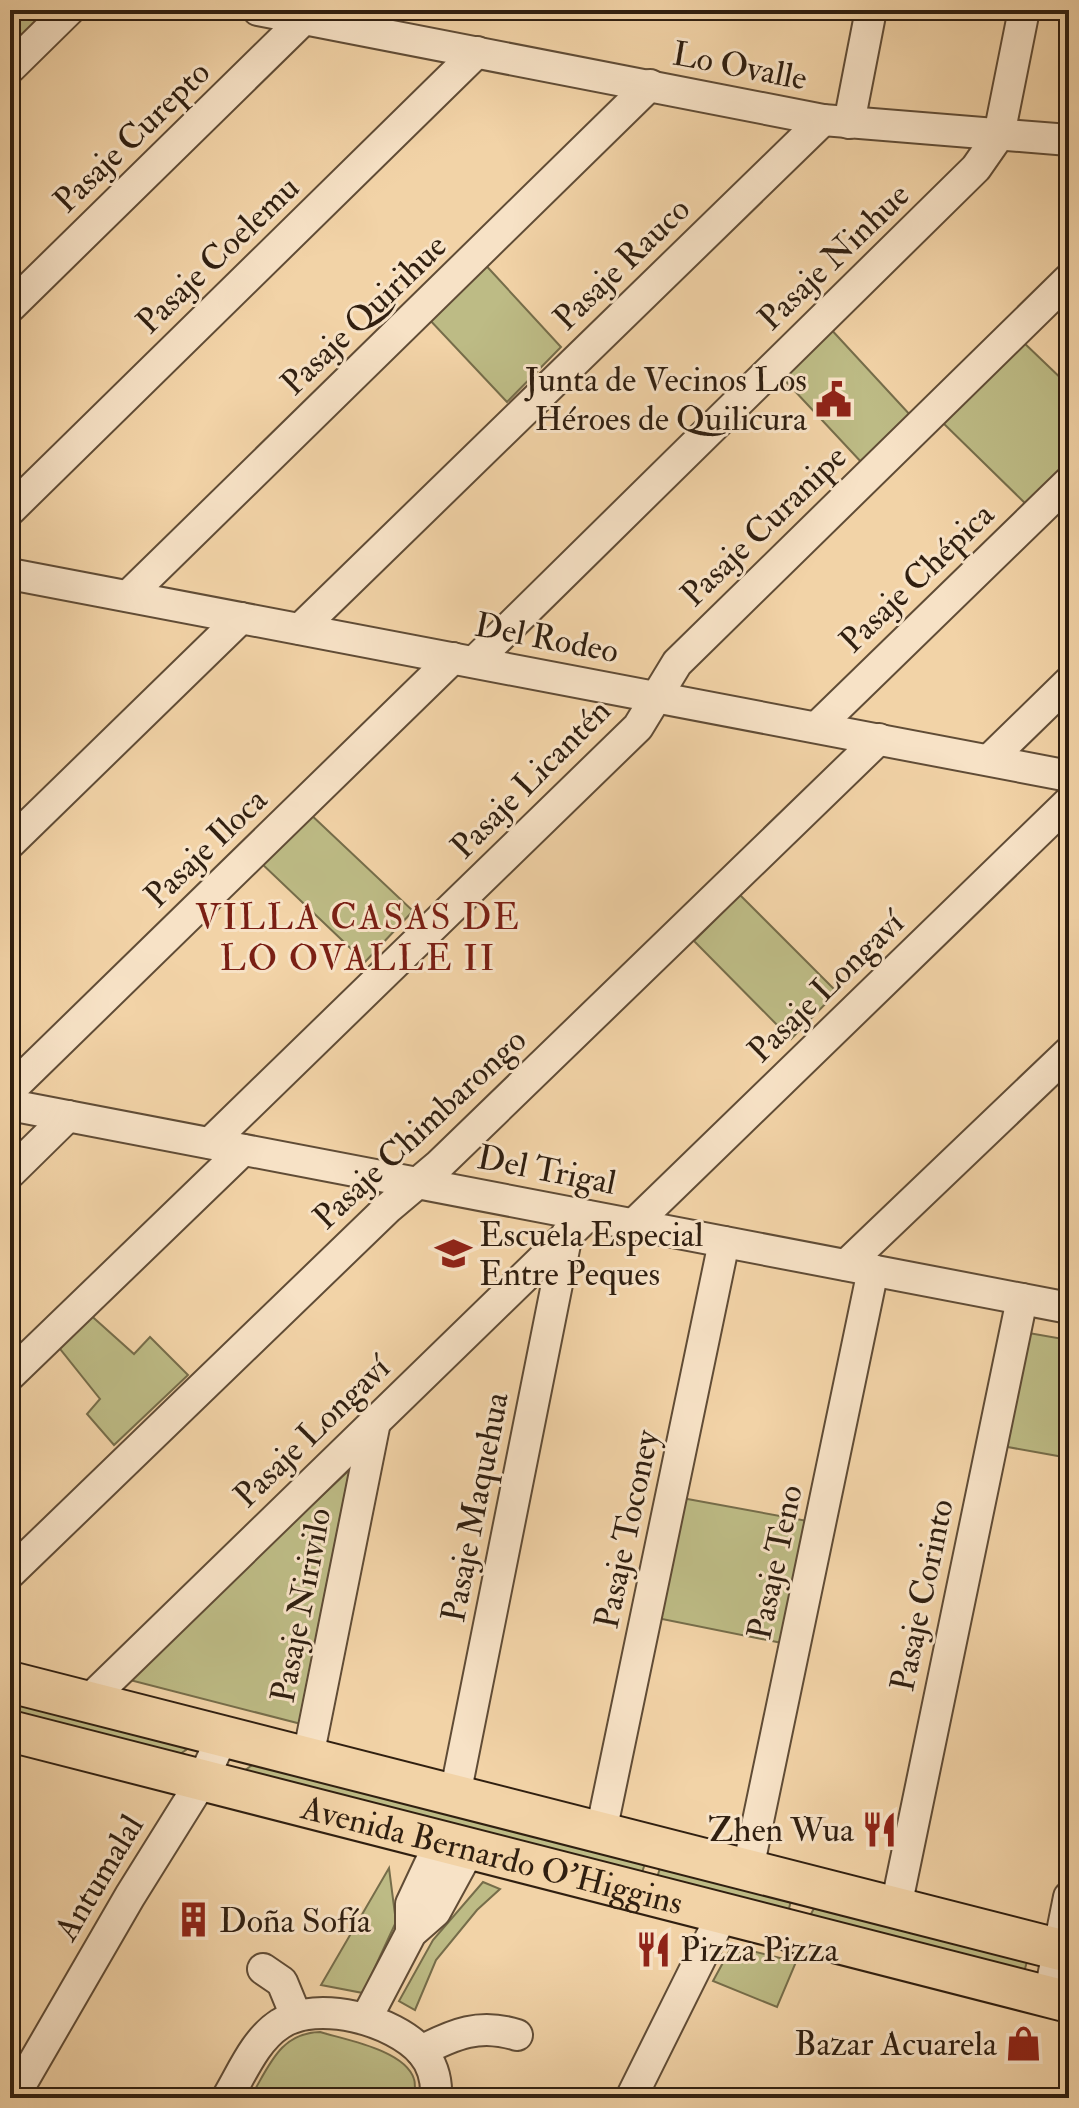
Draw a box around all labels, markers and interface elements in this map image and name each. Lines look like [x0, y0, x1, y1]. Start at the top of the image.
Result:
street label: Lo Ovalle [669, 32, 811, 101]
street label: Pasaje Curepto [45, 52, 219, 222]
street label: Pasaje Coelemu [128, 167, 308, 343]
street label: Pasaje Ninhue [749, 174, 919, 340]
street label: Pasaje Rauco [545, 188, 699, 340]
street label: Pasaje Quirihue [272, 225, 456, 405]
place label: Junta de Vecinos Los Héroes de Quilicura [524, 359, 808, 441]
public building icon: Junta de Vecinos Los Héroes de Quilicura [814, 380, 852, 418]
street label: Pasaje Curanipe [672, 436, 856, 616]
street label: Pasaje Chépica [831, 493, 1004, 662]
street label: Del Rodeo [471, 603, 622, 673]
street label: Pasaje Licantén [442, 690, 620, 868]
street label: Pasaje Iloca [136, 778, 277, 917]
district label: VILLA CASAS DE LO OVALLE II [195, 895, 521, 981]
street label: Pasaje Longaví [739, 901, 914, 1072]
street label: Pasaje Chimbarongo [304, 1019, 536, 1239]
street label: Del Trigal [474, 1136, 620, 1205]
place label: Escuela Especial Entre Peques [479, 1214, 704, 1296]
school or university icon: Escuela Especial Entre Peques [434, 1235, 472, 1273]
street label: Pasaje Longaví [225, 1346, 400, 1517]
street label: Pasaje Maquehua [432, 1388, 519, 1626]
street label: Pasaje Toconey [585, 1425, 670, 1632]
street label: Pasaje Teno [738, 1481, 813, 1644]
street label: Pasaje Corinto [881, 1495, 964, 1695]
street label: Pasaje Nirivilo [262, 1504, 341, 1706]
street label: Avenida Bernardo O'Higgins [296, 1786, 687, 1925]
street label: Antumalal [44, 1807, 154, 1949]
place label: Zhen Wua [708, 1809, 855, 1852]
restaurant icon: Zhen Wua [861, 1810, 899, 1848]
place label: Doña Sofía [219, 1900, 372, 1943]
building icon: Doña Sofía [174, 1901, 212, 1939]
place label: Pizza Pizza [680, 1929, 840, 1972]
restaurant icon: Pizza Pizza [635, 1930, 673, 1968]
place label: Bazar Acuarela [794, 2023, 998, 2066]
shop icon: Bazar Acuarela [1004, 2024, 1042, 2062]

